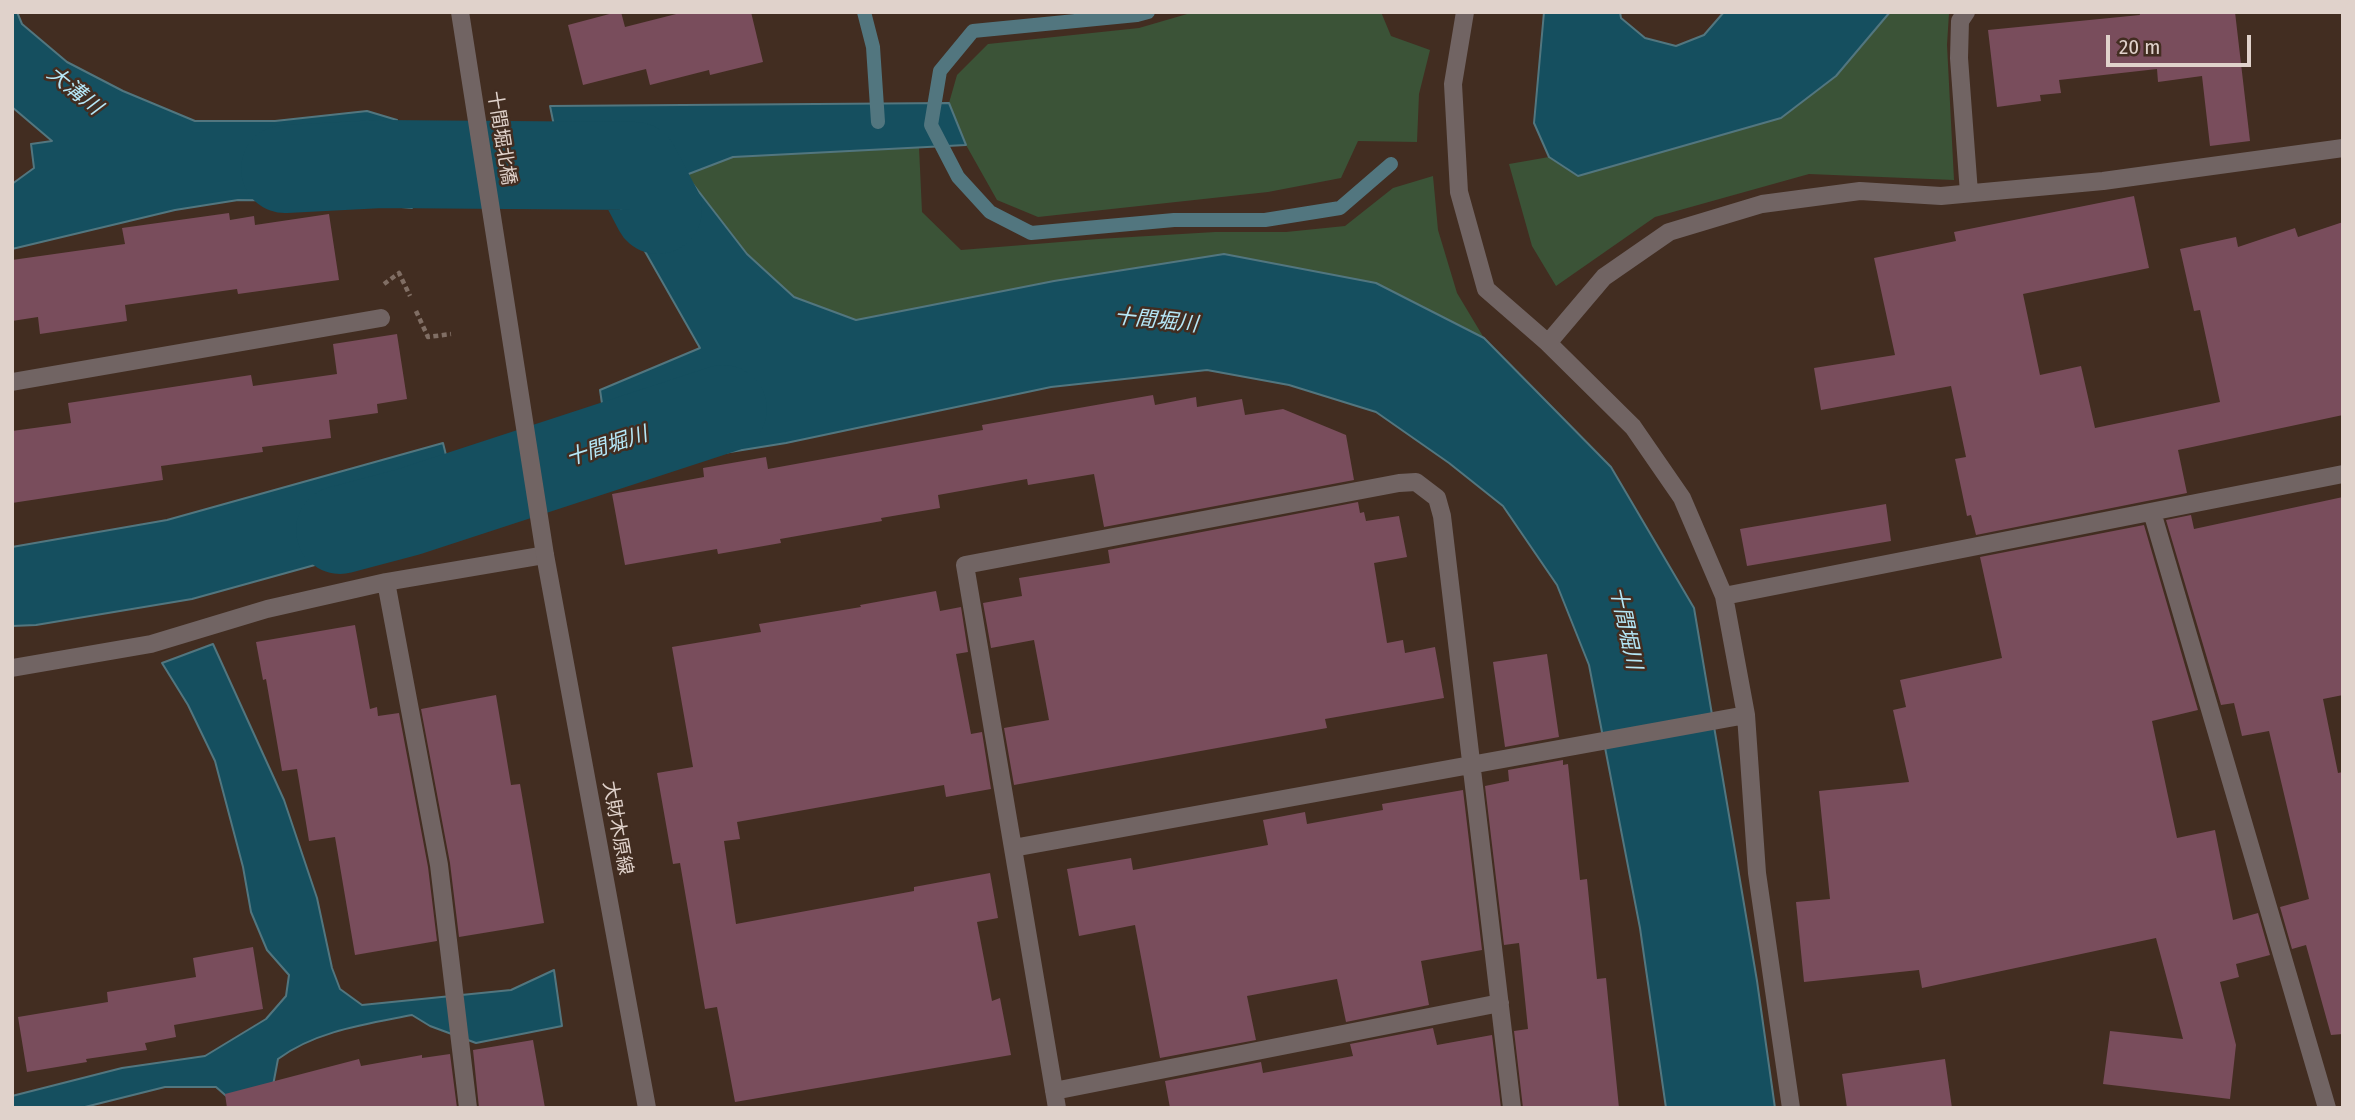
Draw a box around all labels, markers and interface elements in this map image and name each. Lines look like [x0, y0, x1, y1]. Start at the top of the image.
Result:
scale bar [2110, 21, 2255, 65]
text: 20 m [2119, 34, 2160, 60]
water label: 大溝川 [42, 61, 106, 121]
street label: 十間堀北橋 [482, 89, 520, 187]
water label: 十間堀川 [1113, 304, 1199, 338]
water label: 十間堀川 [563, 422, 651, 472]
water label: 十間堀川 [1604, 584, 1646, 672]
street label: 大財木原線 [598, 779, 636, 877]

